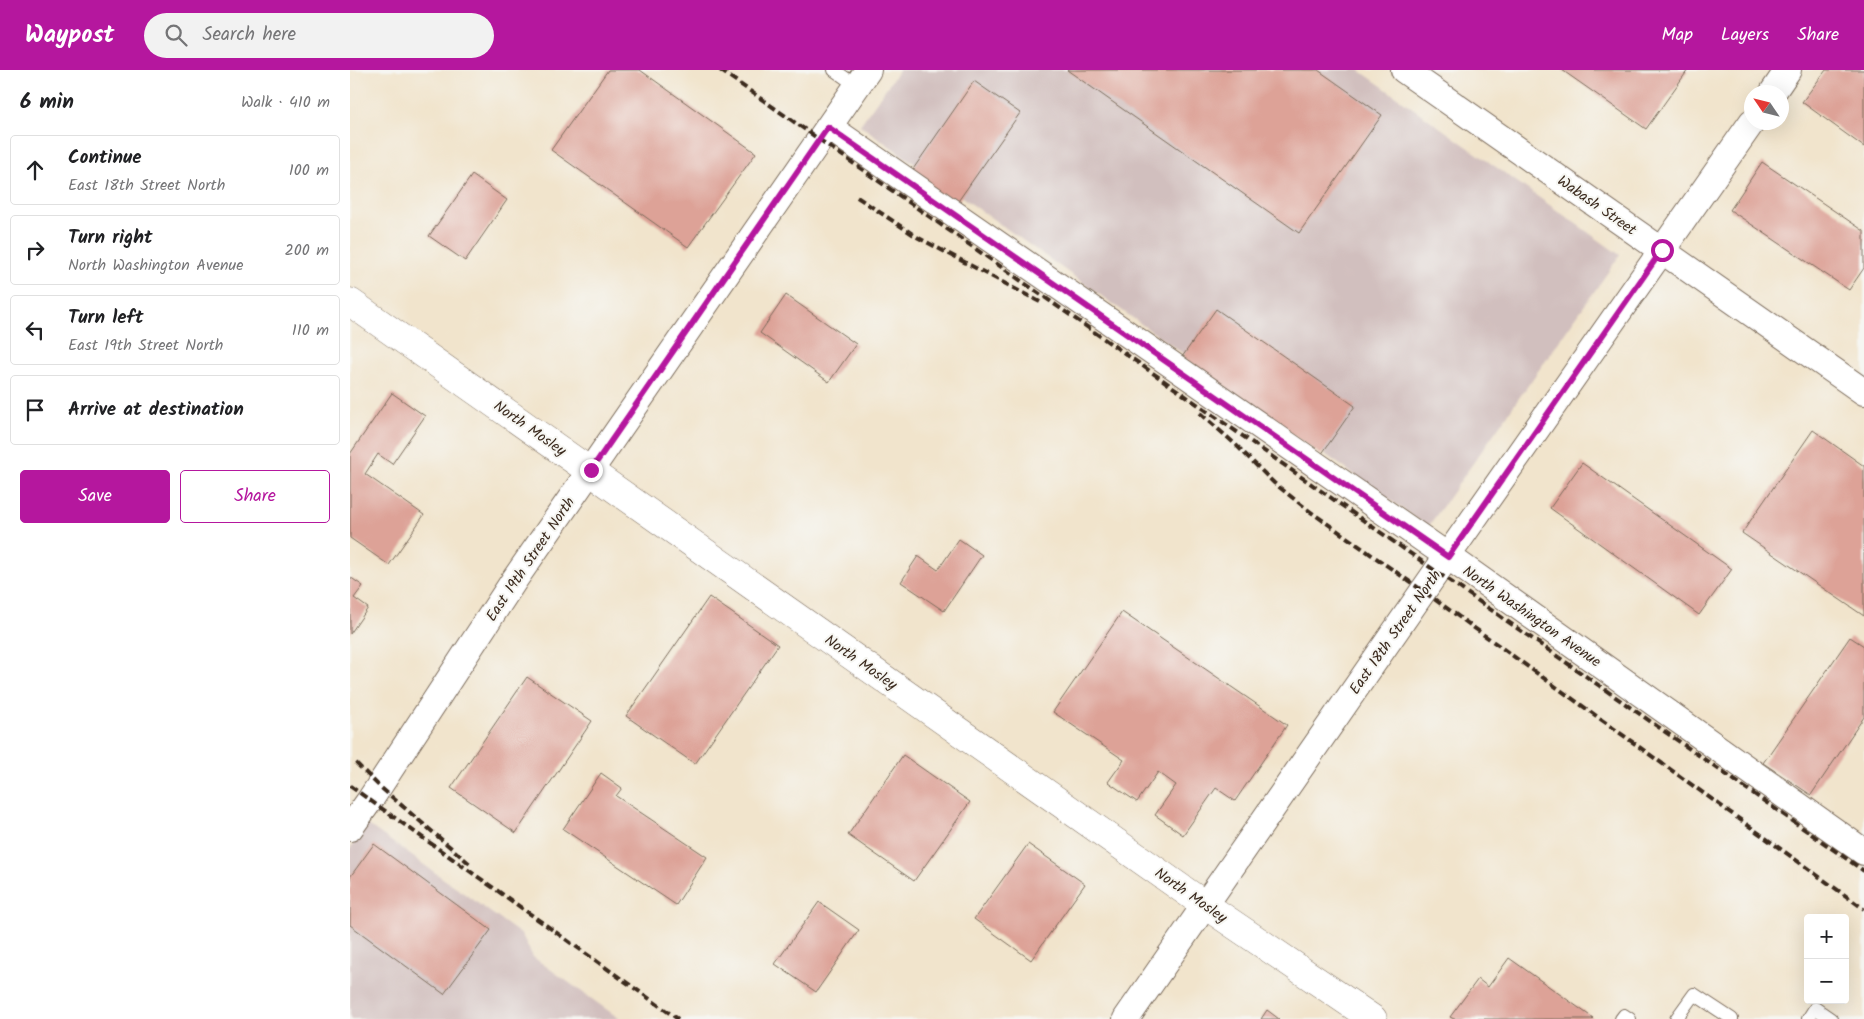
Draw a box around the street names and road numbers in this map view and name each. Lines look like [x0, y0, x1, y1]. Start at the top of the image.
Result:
street label: Wabash Street [1552, 170, 1641, 242]
street label: North Mosley [488, 395, 572, 463]
street label: East 19th Street North [480, 492, 582, 627]
street label: North Washington Avenue [1457, 560, 1606, 674]
street label: East 18th Street North [1344, 565, 1448, 700]
street label: North Mosley [819, 629, 903, 697]
street label: North Mosley [1149, 862, 1233, 930]

